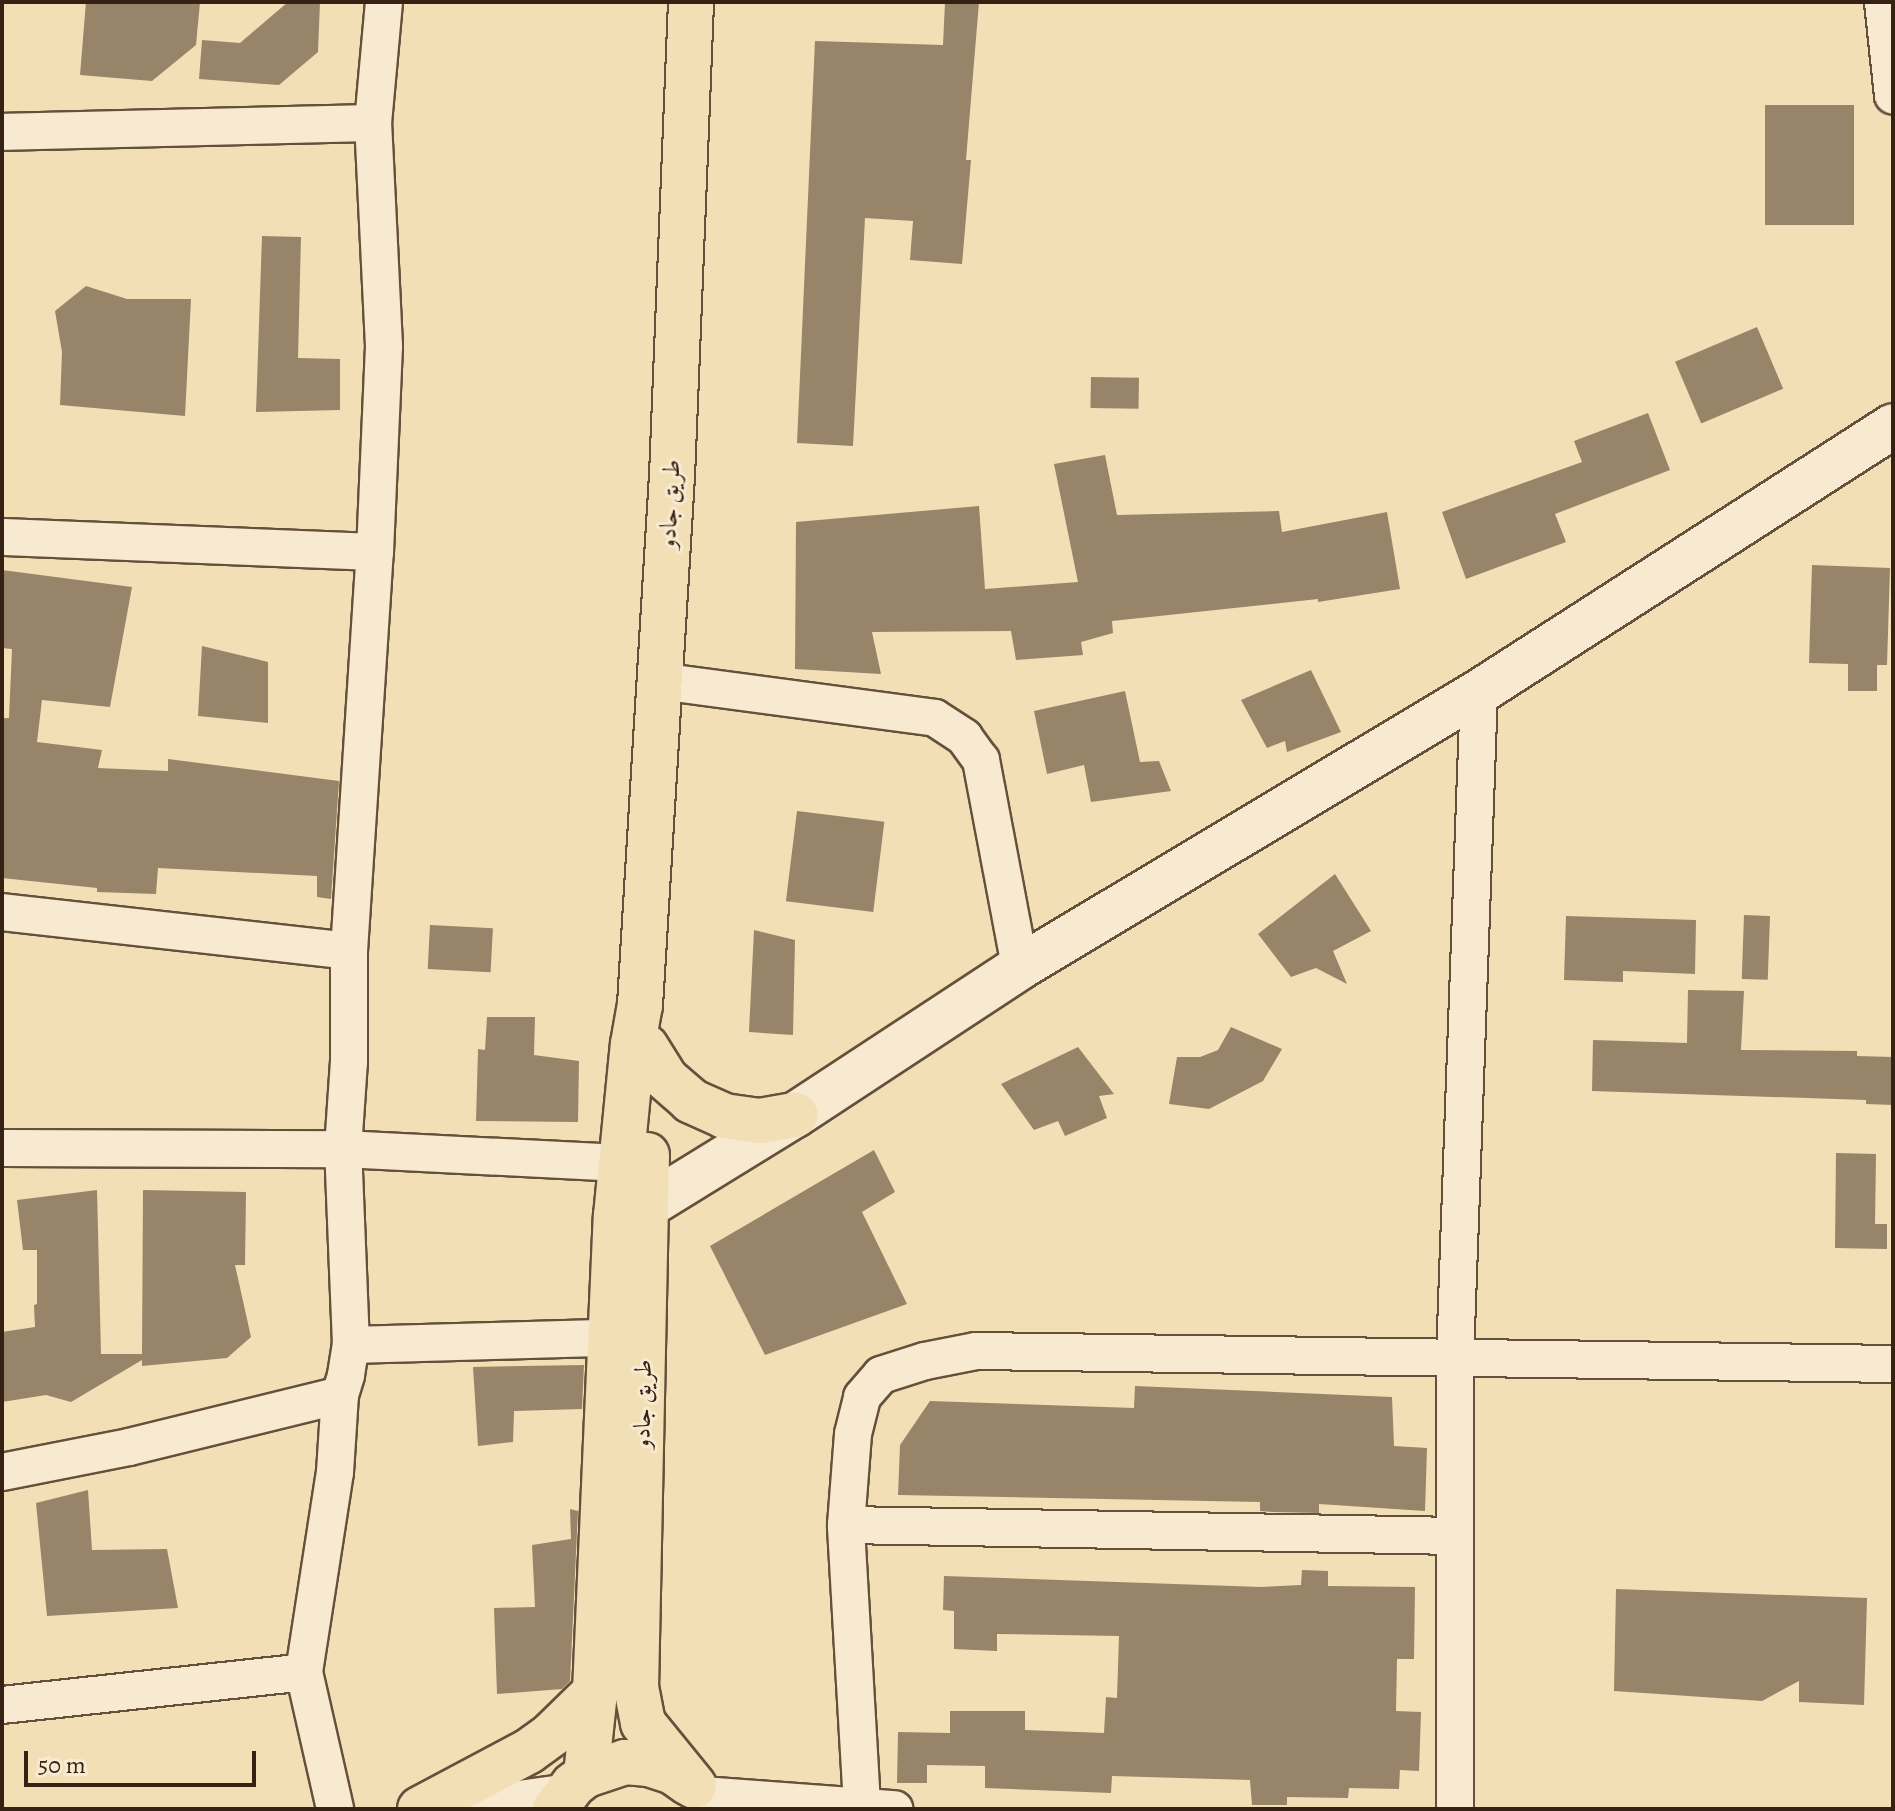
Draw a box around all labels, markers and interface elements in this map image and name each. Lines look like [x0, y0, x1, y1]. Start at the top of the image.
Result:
street label: طريق جادو [653, 459, 687, 549]
street label: طريق جادو [628, 1359, 658, 1449]
scale bar [28, 1735, 260, 1785]
text: 50 m [38, 1749, 86, 1781]

